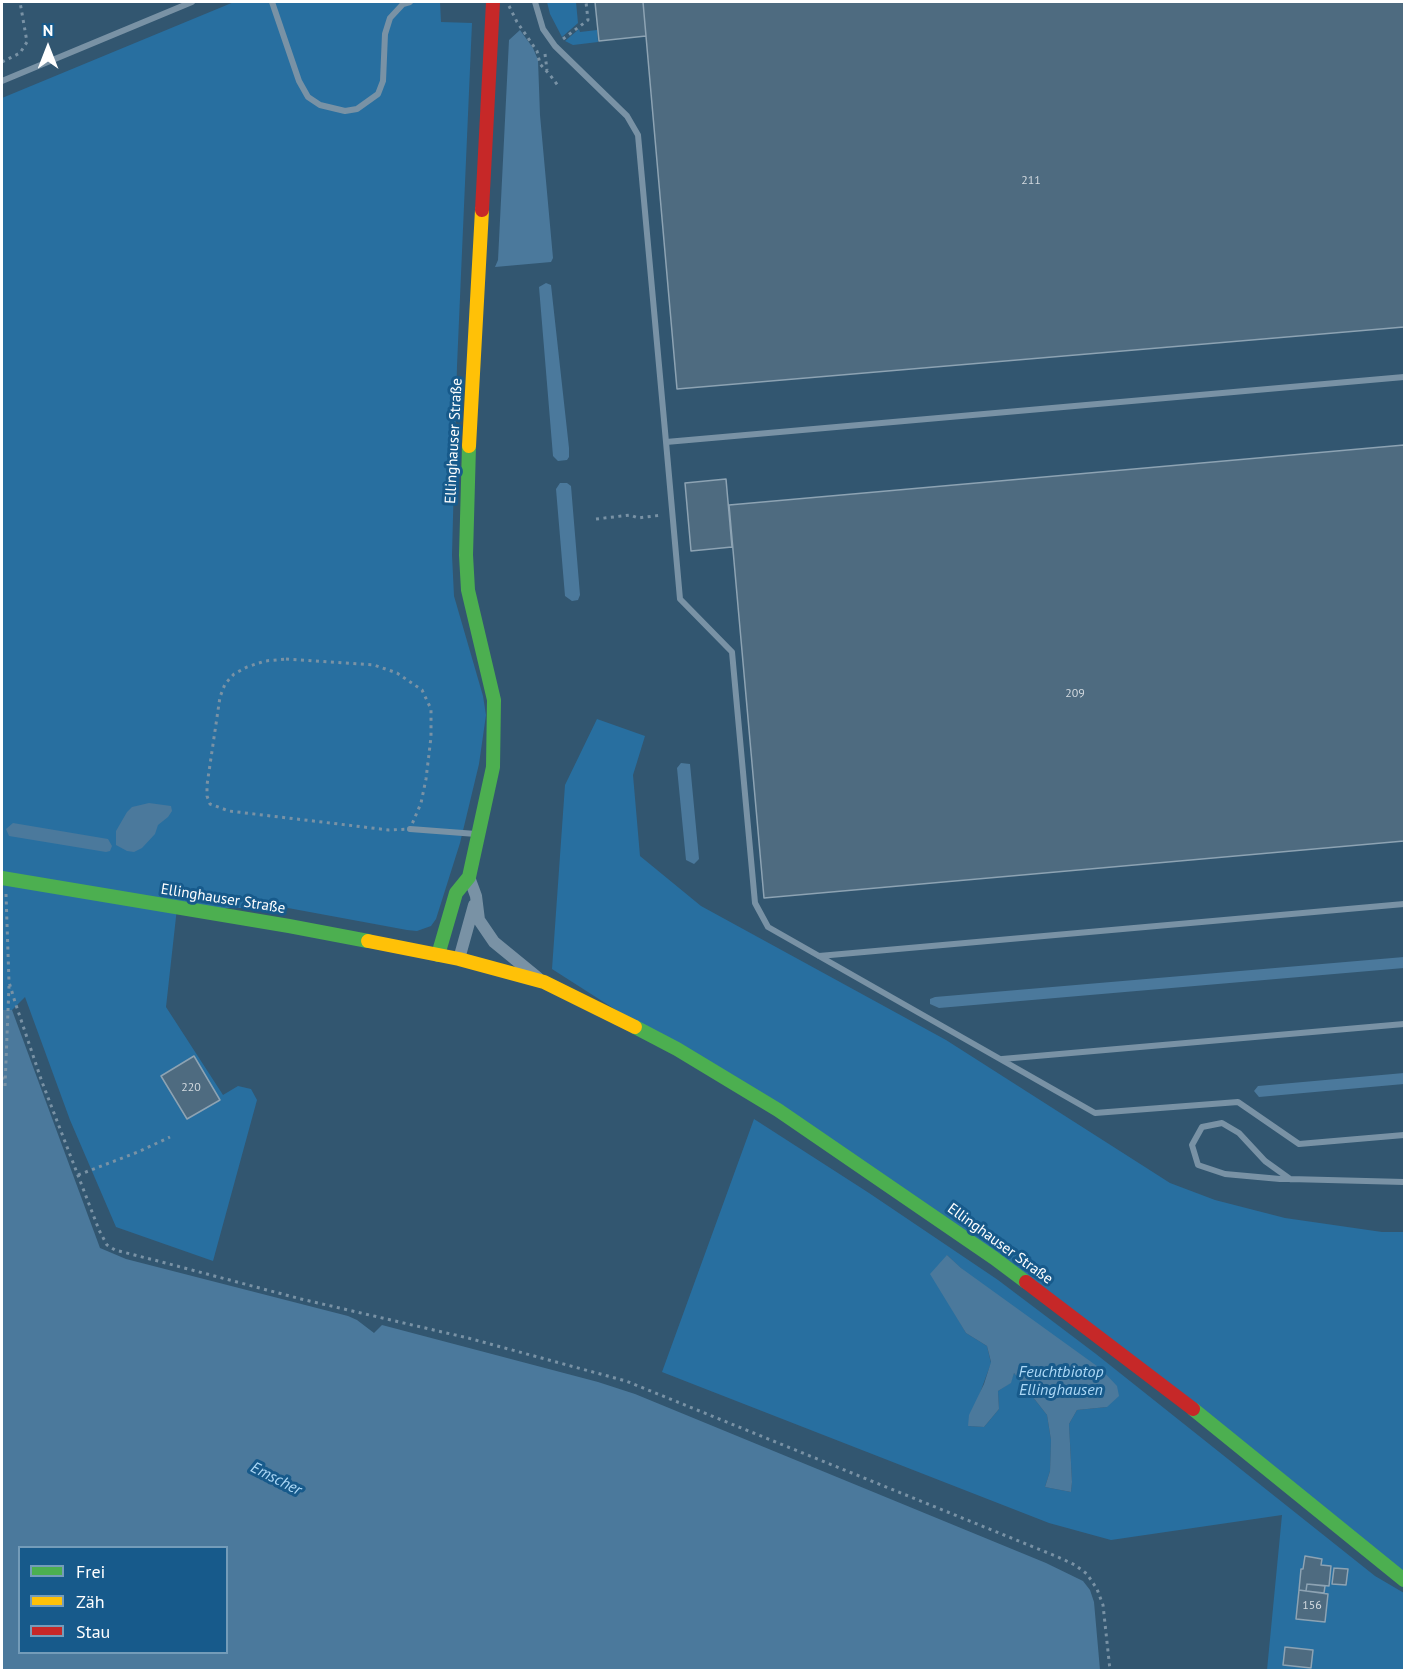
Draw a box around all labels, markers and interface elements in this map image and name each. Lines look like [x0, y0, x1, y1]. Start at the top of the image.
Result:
north arrow [18, 18, 78, 78]
text: N [43, 20, 53, 40]
house number: 211 [1021, 174, 1041, 188]
street label: Ellinghauser Straße [442, 378, 466, 504]
house number: 209 [1065, 687, 1085, 701]
street label: Ellinghauser Straße [159, 880, 287, 918]
house number: 220 [181, 1081, 201, 1095]
street label: Ellinghauser Straße [944, 1200, 1056, 1288]
water label: Feuchtbiotop Ellinghausen [1018, 1362, 1104, 1400]
water label: Emscher [247, 1458, 305, 1500]
legend [18, 1546, 228, 1654]
text: Frei [76, 1560, 105, 1583]
text: Zäh [76, 1590, 105, 1613]
house number: 156 [1302, 1599, 1322, 1613]
text: Stau [76, 1620, 110, 1643]

